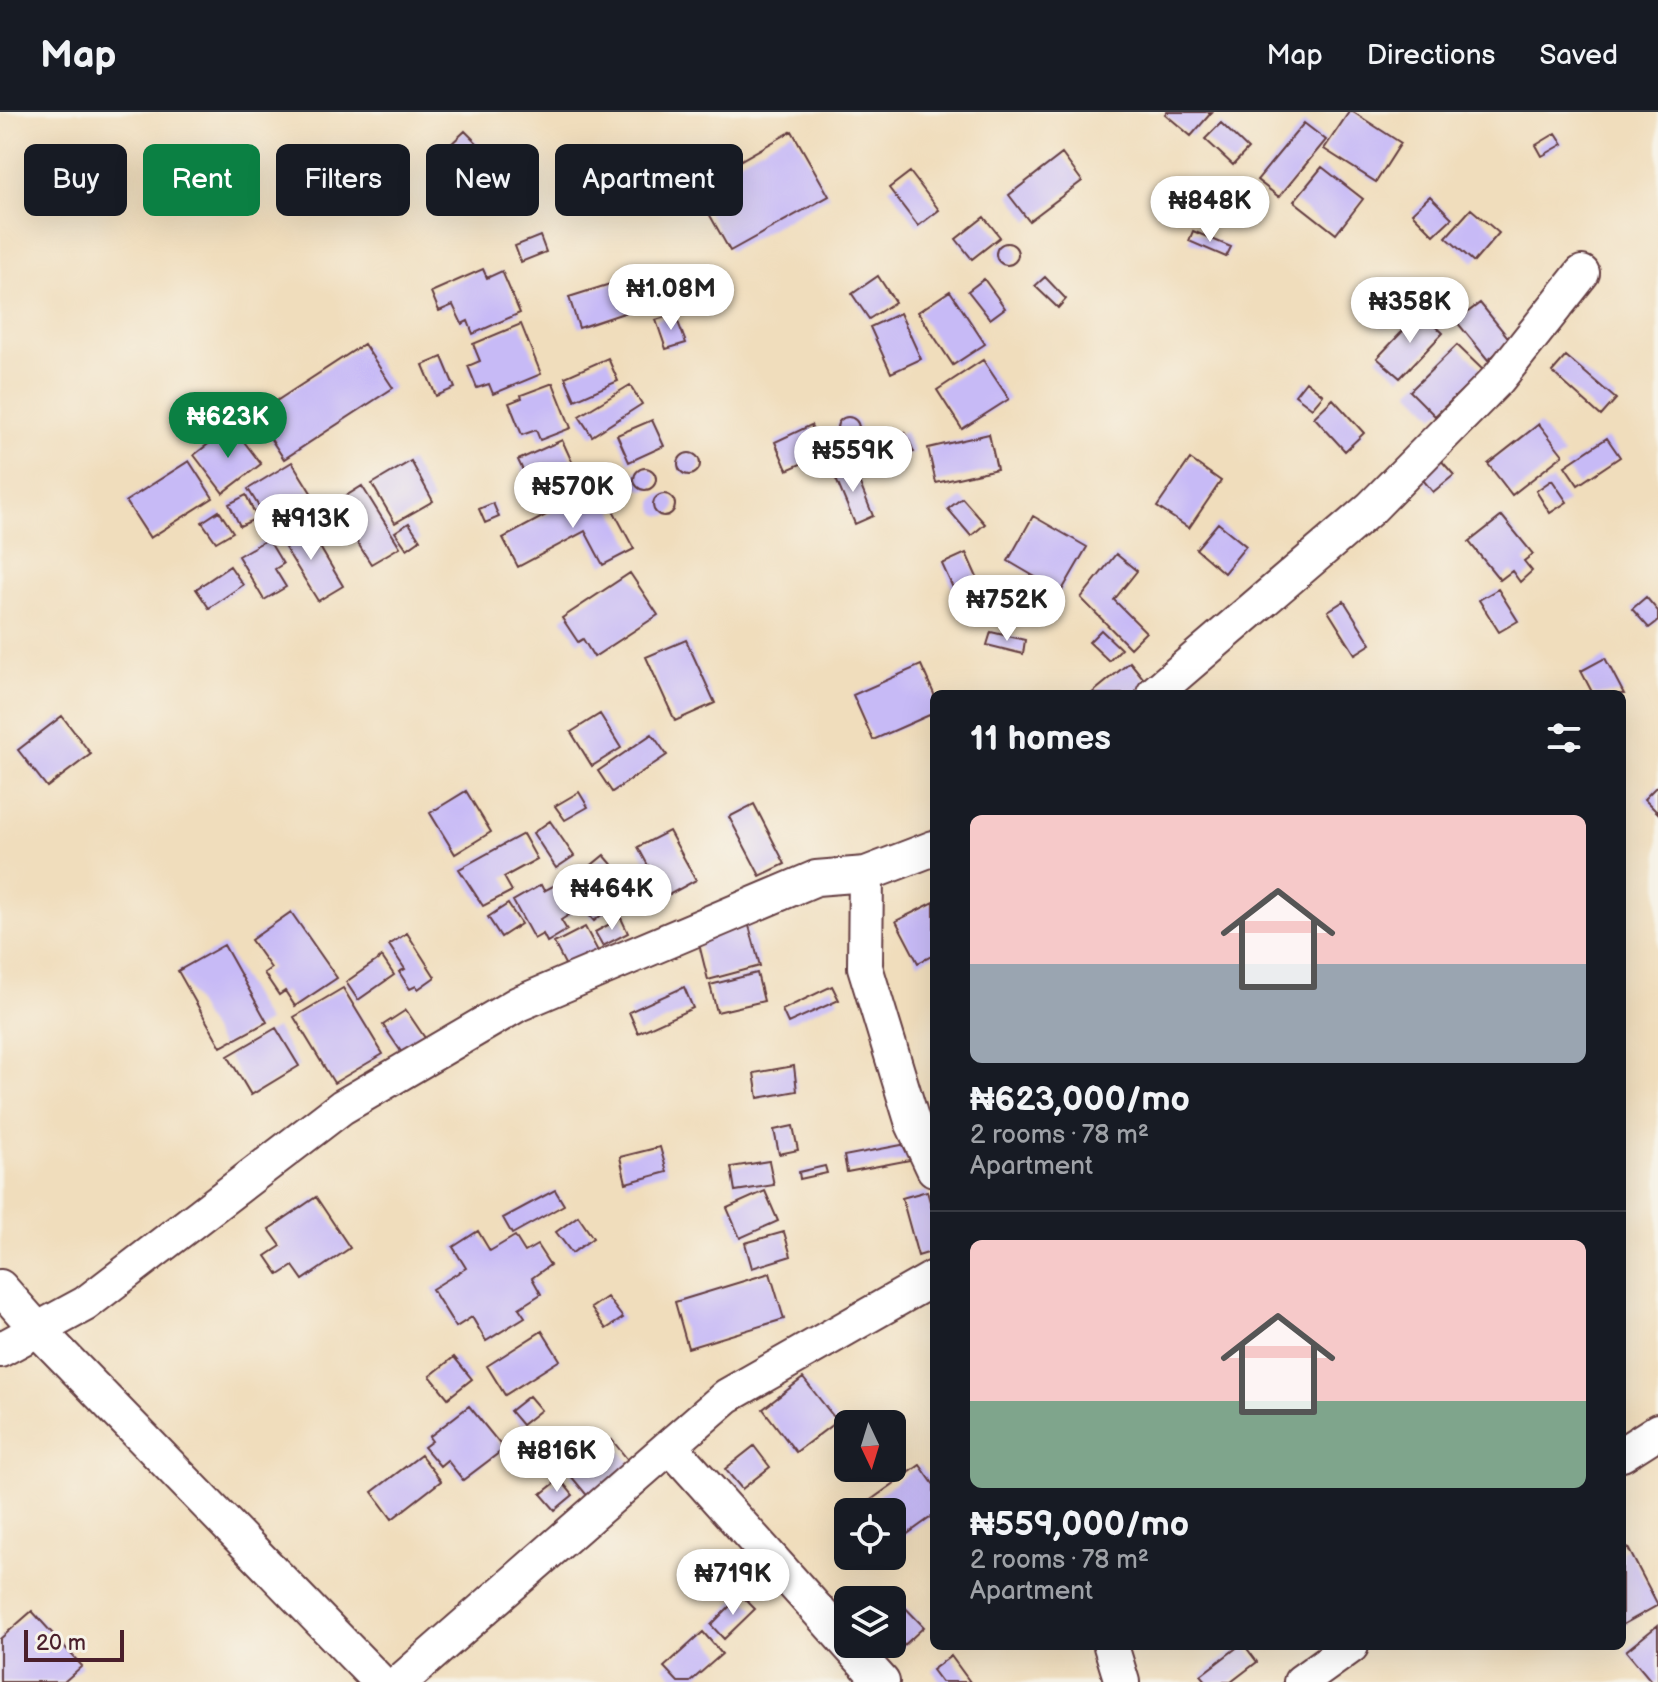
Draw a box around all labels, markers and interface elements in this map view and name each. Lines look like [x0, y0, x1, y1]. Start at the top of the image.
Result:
text: Map [40, 33, 116, 78]
text: Map [1266, 39, 1323, 72]
text: Directions [1367, 39, 1495, 72]
text: Saved [1539, 39, 1618, 72]
chip: Buy [24, 144, 127, 216]
chip: Rent [143, 144, 260, 216]
chip: Filters [276, 144, 410, 216]
chip: New [426, 144, 539, 216]
chip: Apartment [555, 144, 743, 216]
pin: ₦848K [1154, 176, 1266, 244]
text: ₦848K [1168, 186, 1252, 217]
pin: ₦1.08M [606, 264, 736, 332]
text: ₦1.08M [626, 274, 716, 305]
pin: ₦358K [1354, 277, 1466, 345]
text: ₦358K [1369, 287, 1451, 318]
pin: ₦623K [172, 392, 284, 460]
text: ₦623K [187, 402, 269, 433]
pin: ₦559K [797, 426, 909, 494]
text: ₦559K [812, 436, 894, 467]
pin: ₦570K [517, 462, 629, 530]
text: ₦570K [532, 472, 614, 503]
pin: ₦913K [255, 494, 367, 562]
text: ₦913K [272, 504, 350, 535]
pin: ₦752K [951, 575, 1063, 643]
text: ₦752K [966, 585, 1048, 616]
icon: filters [1542, 716, 1586, 760]
text: 11 homes [970, 718, 1111, 759]
pin: ₦464K [556, 864, 668, 932]
icon: home [1206, 867, 1350, 1011]
text: ₦464K [571, 874, 653, 905]
text: ₦623,000/mo [970, 1079, 1190, 1120]
text: 2 rooms · 78 m² [970, 1120, 1149, 1151]
text: Apartment [970, 1151, 1093, 1182]
icon: home [1206, 1292, 1350, 1436]
north arrow [834, 1410, 906, 1482]
map controls [834, 1410, 906, 1658]
pin: ₦816K [501, 1426, 613, 1494]
text: ₦816K [518, 1436, 596, 1467]
button: locate [834, 1498, 906, 1570]
text: ₦559,000/mo [970, 1504, 1189, 1545]
text: 2 rooms · 78 m² [970, 1545, 1149, 1576]
pin: ₦719K [677, 1549, 789, 1617]
text: ₦719K [695, 1559, 772, 1590]
text: Apartment [970, 1576, 1093, 1607]
button: layers [834, 1586, 906, 1658]
scale bar [24, 1626, 124, 1662]
text: 20 m [36, 1630, 86, 1657]

